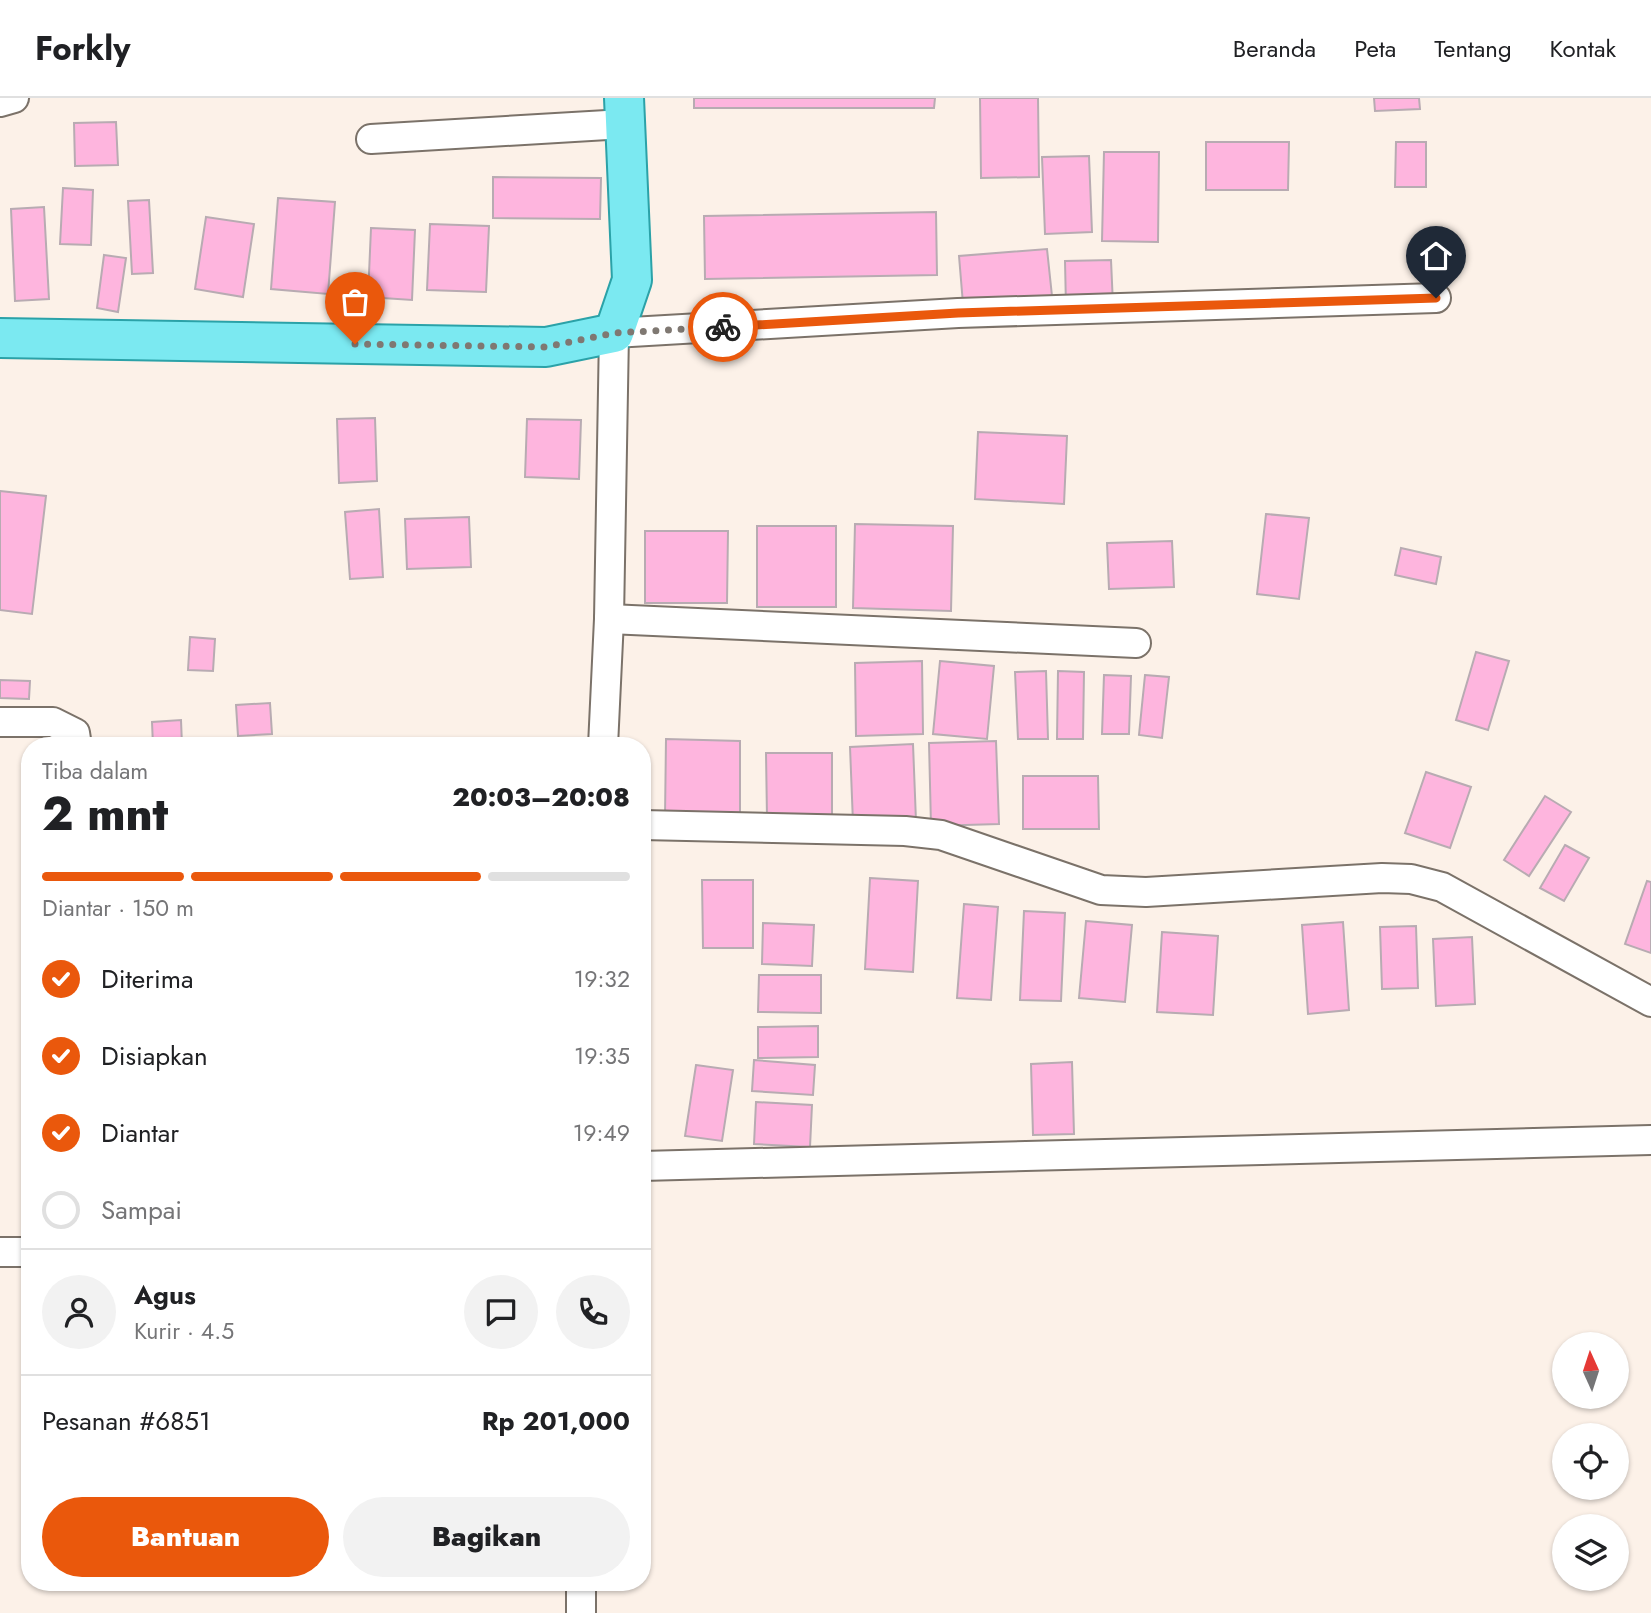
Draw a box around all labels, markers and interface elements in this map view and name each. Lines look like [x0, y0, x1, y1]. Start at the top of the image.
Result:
text: Forkly [35, 25, 130, 72]
text: Beranda [1233, 31, 1316, 66]
text: Peta [1354, 31, 1396, 66]
text: Tentang [1434, 31, 1512, 66]
text: Kontak [1550, 31, 1616, 66]
pin [1406, 226, 1466, 298]
icon: home [1417, 237, 1455, 275]
pin [325, 272, 385, 344]
icon: bag [336, 283, 374, 321]
courier [688, 292, 758, 362]
icon: bike [704, 308, 742, 346]
text: Tiba dalam [42, 754, 148, 788]
text: 20:03–20:08 [452, 778, 630, 816]
text: 2 mnt [42, 781, 168, 847]
text: Diantar · 150 m [42, 891, 194, 925]
icon: check [42, 960, 80, 998]
text: Diterima [101, 960, 194, 998]
text: 19:32 [574, 962, 630, 996]
icon: check [42, 1037, 80, 1075]
text: Disiapkan [101, 1037, 208, 1075]
text: 19:35 [574, 1039, 630, 1073]
icon: check [42, 1114, 80, 1152]
text: Diantar [101, 1114, 179, 1152]
text: 19:49 [573, 1116, 630, 1150]
text: Sampai [101, 1191, 182, 1229]
button: person [42, 1275, 116, 1349]
button: chat [464, 1275, 538, 1349]
button: phone [556, 1275, 630, 1349]
text: Agus [134, 1276, 196, 1314]
text: Kurir · 4.5 [134, 1314, 234, 1348]
north arrow [1552, 1332, 1629, 1409]
map controls [1552, 1332, 1629, 1591]
text: Pesanan #6851 [42, 1402, 211, 1440]
text: Rp 201,000 [482, 1402, 630, 1440]
button: locate [1552, 1423, 1629, 1500]
button: Bantuan [42, 1497, 329, 1577]
button: Bagikan [343, 1497, 630, 1577]
button: layers [1552, 1514, 1629, 1591]

